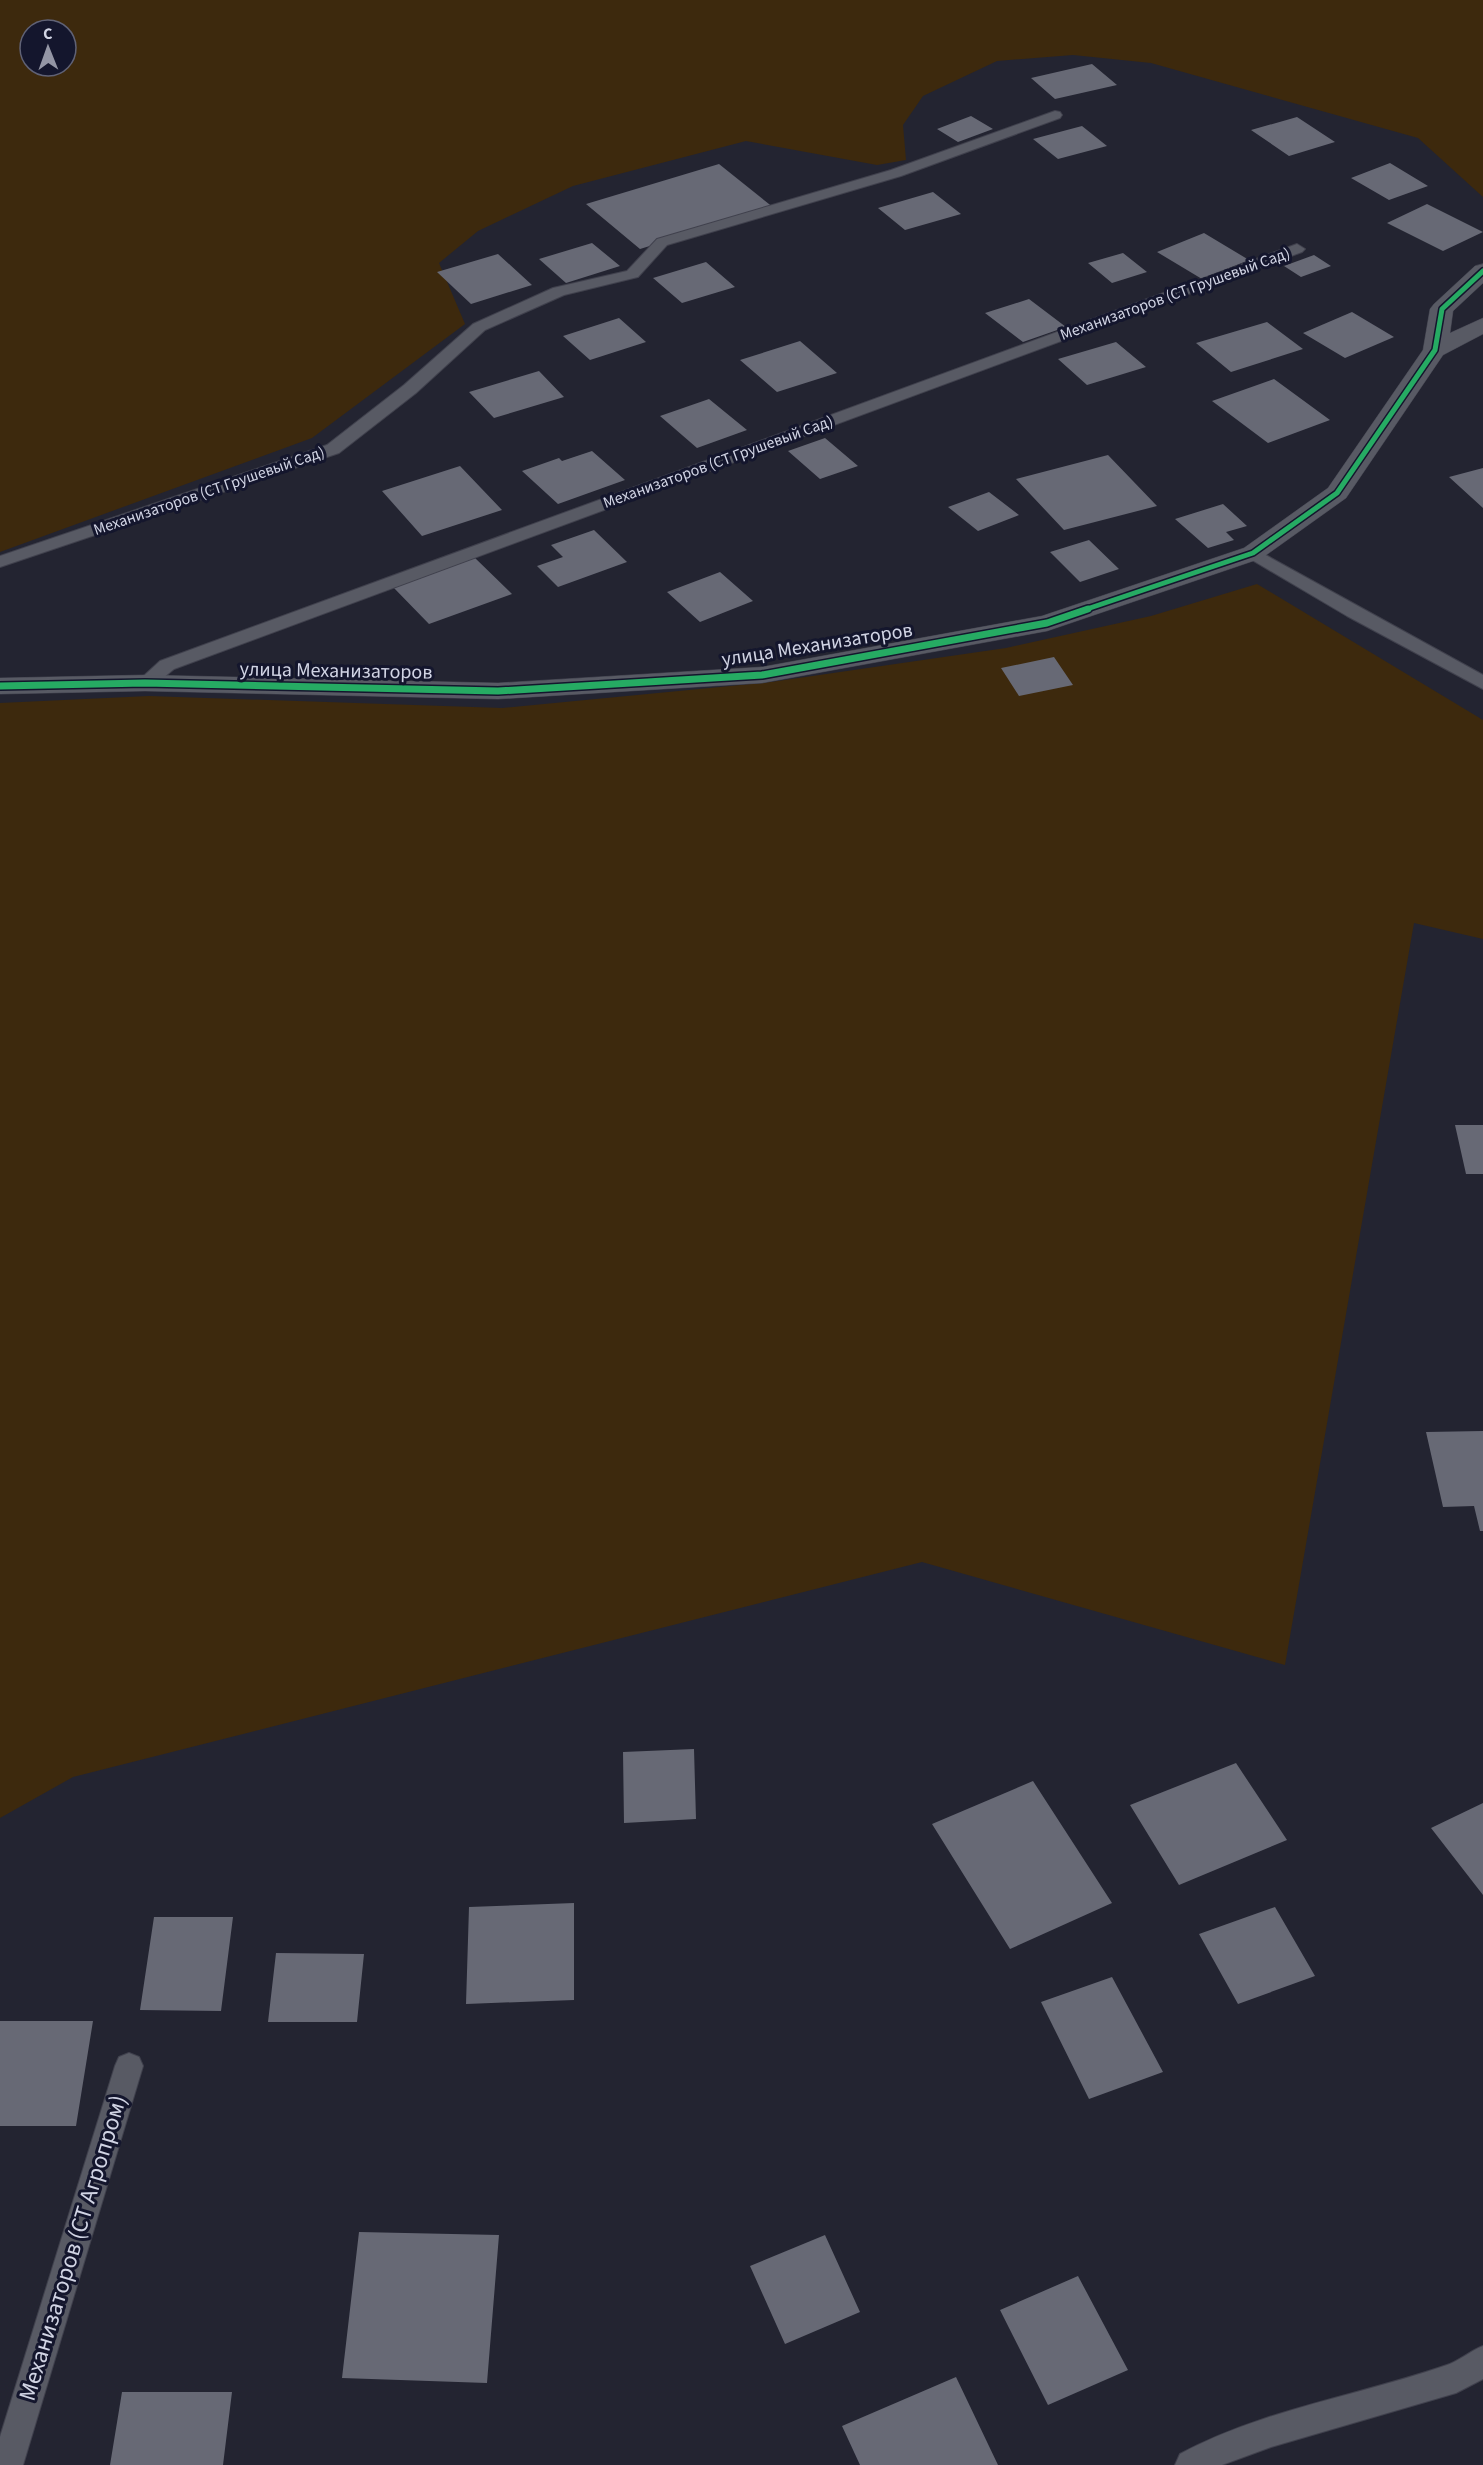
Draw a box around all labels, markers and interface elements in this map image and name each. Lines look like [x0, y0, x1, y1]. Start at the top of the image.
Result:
north arrow [18, 18, 78, 78]
text: С [43, 23, 53, 45]
street label: Механизаторов (СТ Грушевый Сад) [1057, 242, 1293, 346]
street label: Механизаторов (СТ Грушевый Сад) [600, 410, 836, 514]
street label: Механизаторов (СТ Грушевый Сад) [90, 441, 328, 541]
street label: улица Механизаторов [720, 616, 914, 674]
street label: улица Механизаторов [239, 655, 433, 687]
street label: Механизаторов (СТ Агропром) [10, 2091, 136, 2405]

